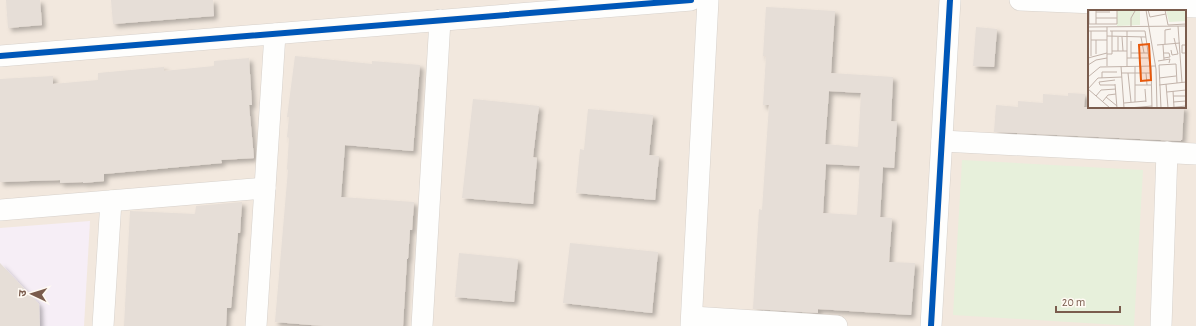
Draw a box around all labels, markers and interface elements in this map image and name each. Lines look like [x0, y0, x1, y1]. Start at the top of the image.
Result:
inset map [1088, 10, 1186, 108]
north arrow [12, 274, 52, 314]
scale bar [1056, 288, 1120, 314]
text: उ [17, 289, 28, 297]
text: 20 m [1062, 296, 1085, 308]

